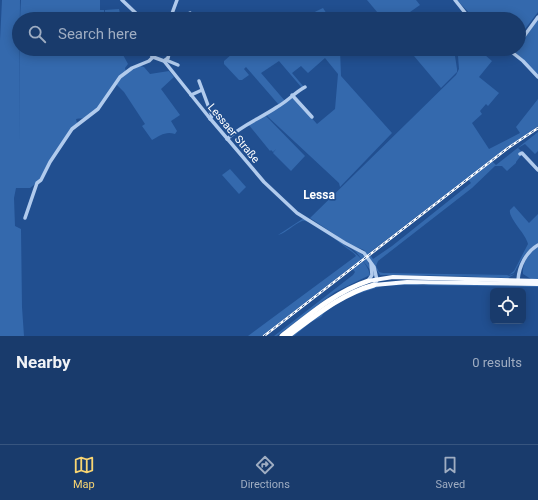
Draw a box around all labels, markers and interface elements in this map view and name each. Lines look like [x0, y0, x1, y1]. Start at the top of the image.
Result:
search box [12, 12, 526, 56]
icon: search [26, 23, 48, 45]
text: Search here [58, 25, 137, 43]
street label: Lessaer Straße [205, 101, 262, 166]
district label: Lessa [303, 188, 335, 202]
map controls [490, 288, 526, 324]
button: locate [490, 288, 526, 324]
text: Nearby [16, 352, 71, 372]
text: 0 results [472, 355, 522, 370]
tab: Map [73, 454, 95, 491]
tab: Directions [240, 454, 290, 491]
tab: Saved [435, 454, 465, 491]

